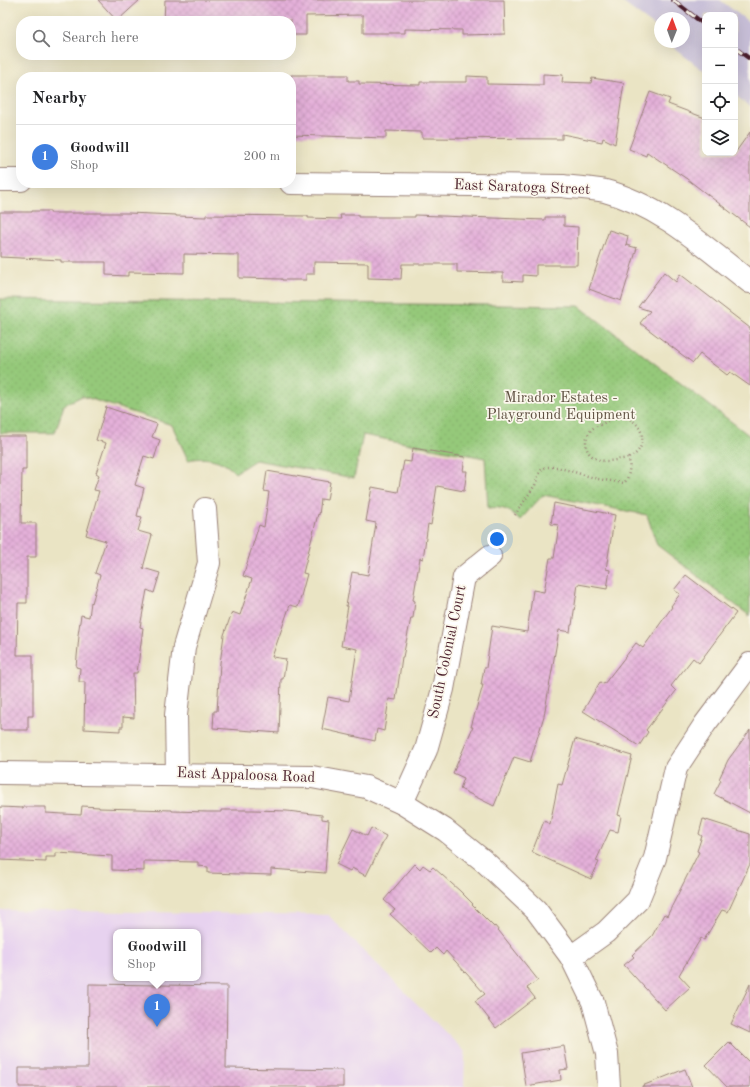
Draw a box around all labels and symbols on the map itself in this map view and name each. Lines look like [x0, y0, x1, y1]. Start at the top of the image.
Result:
north arrow [654, 12, 690, 48]
street label: East Saratoga Street [454, 178, 590, 198]
park label: Mirador Estates - Playground Equipment [486, 391, 636, 423]
your location [487, 529, 507, 549]
street label: South Colonial Court [427, 584, 469, 720]
street label: East Appaloosa Road [176, 766, 316, 786]
pin: 1 [144, 994, 170, 1027]

